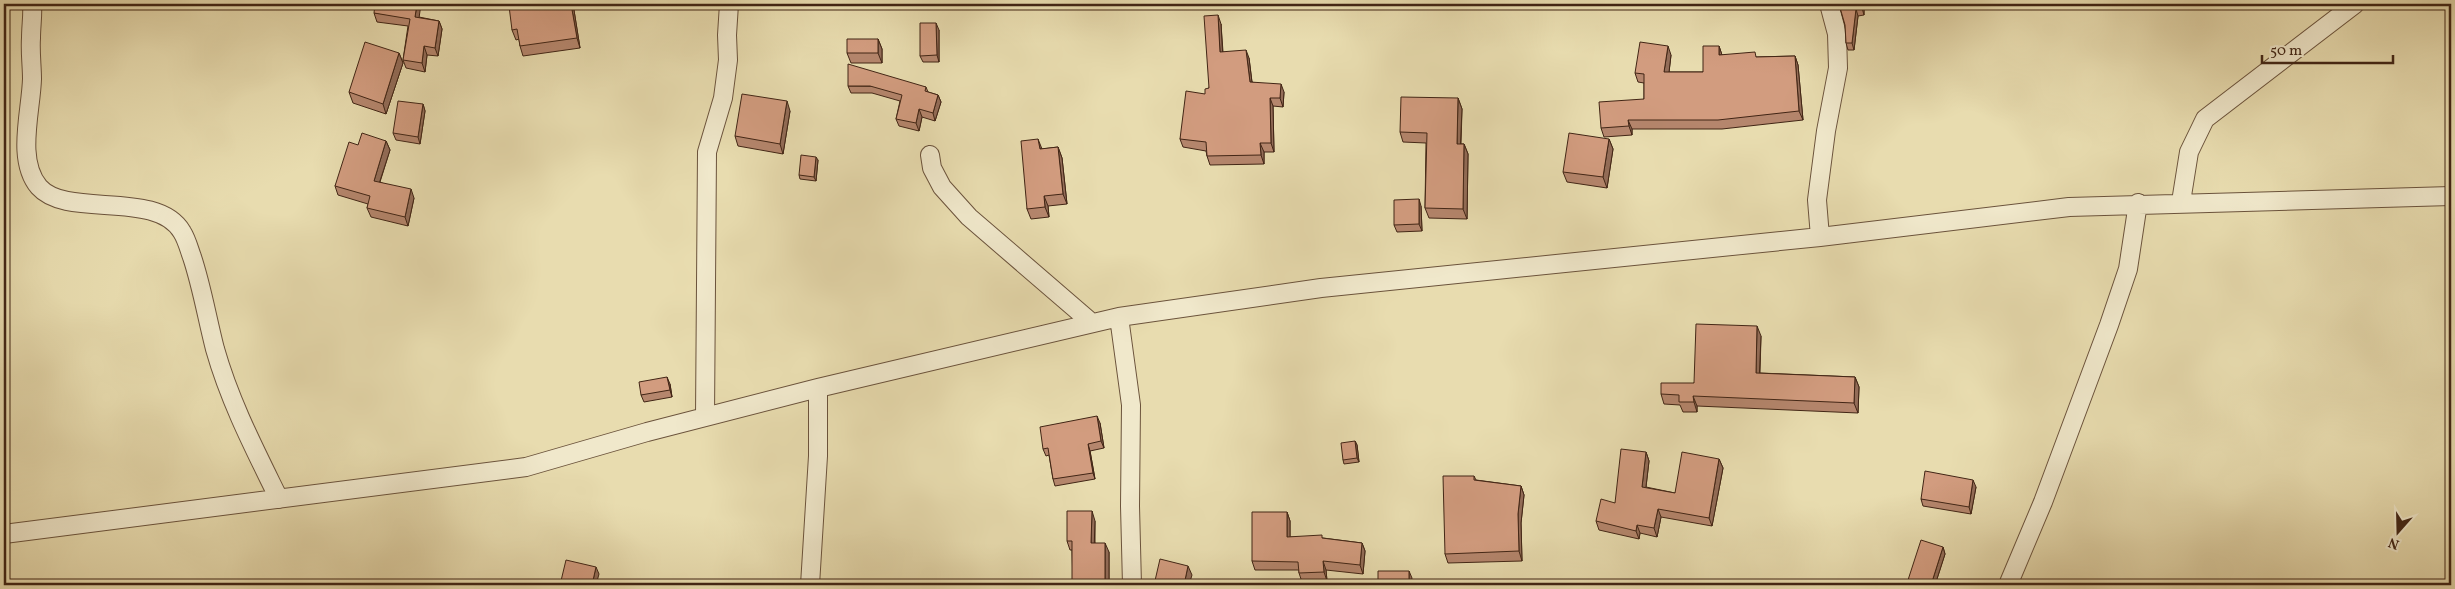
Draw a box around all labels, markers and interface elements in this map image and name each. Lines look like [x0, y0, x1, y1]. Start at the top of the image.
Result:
scale bar [2262, 32, 2394, 64]
text: 50 m [2270, 41, 2302, 62]
north arrow [2372, 506, 2422, 556]
text: N [2386, 532, 2402, 553]

